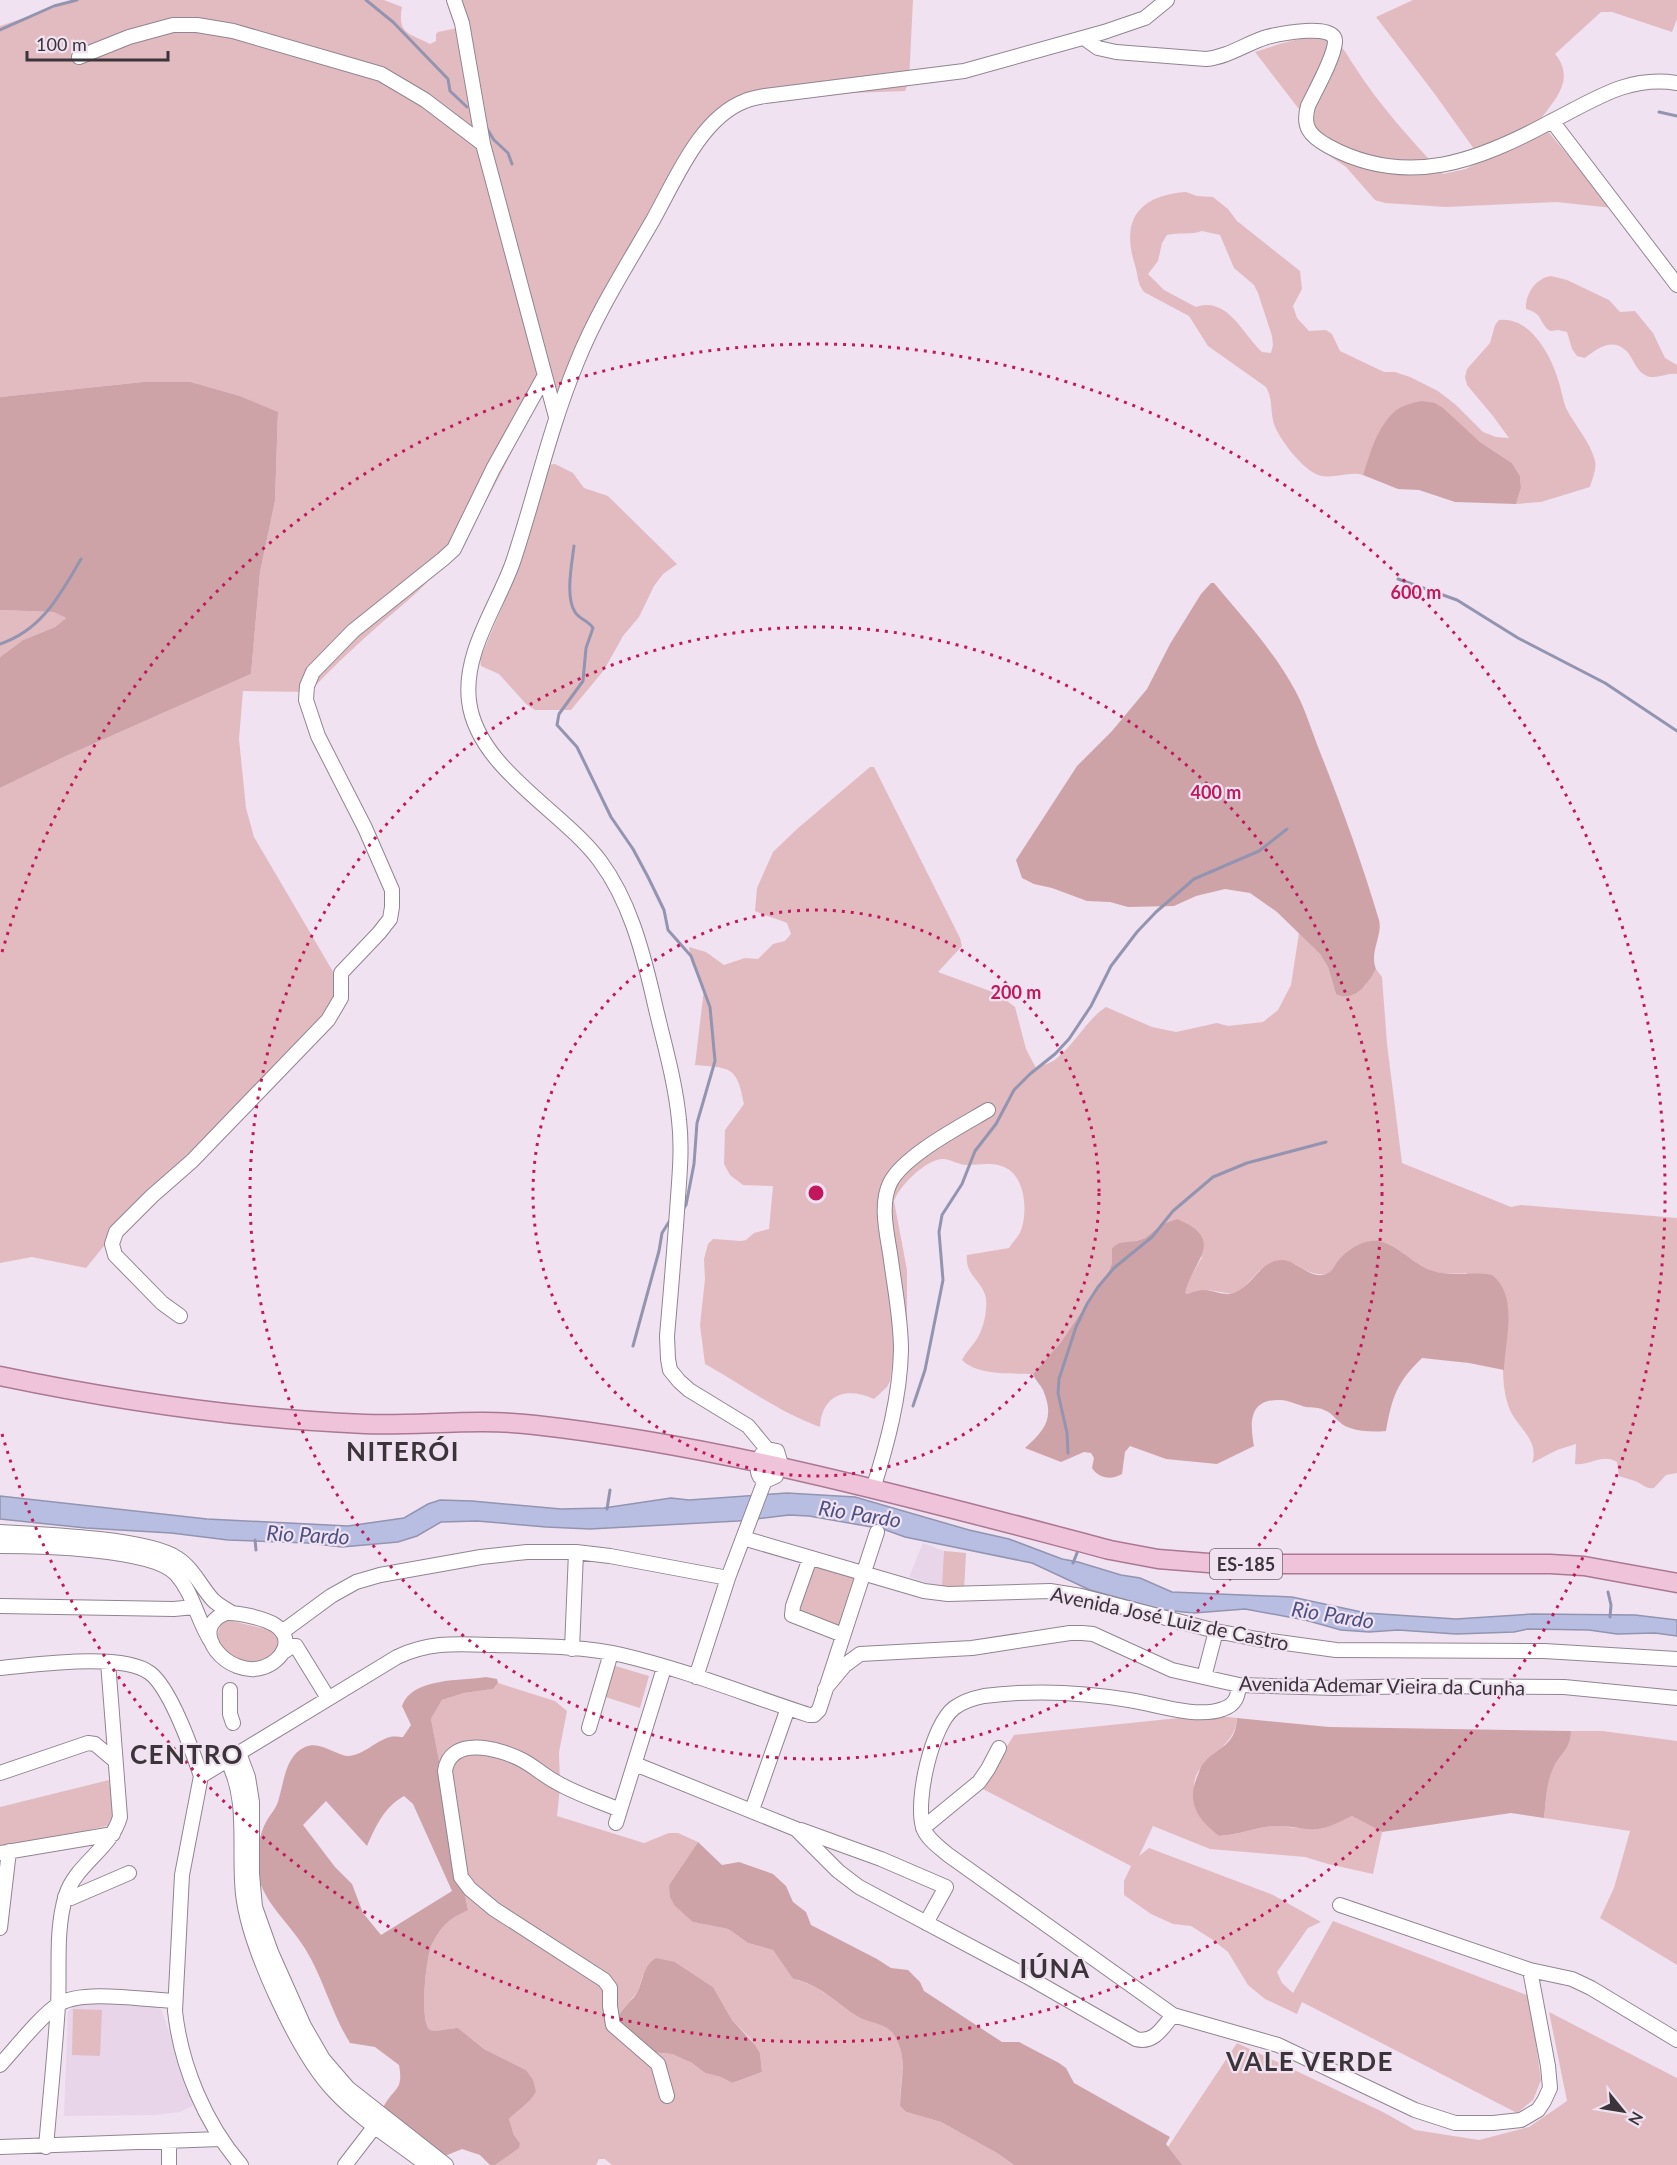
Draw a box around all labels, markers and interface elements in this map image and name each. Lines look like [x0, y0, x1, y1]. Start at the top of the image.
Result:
scale bar [27, 24, 168, 62]
text: 100 m [36, 33, 87, 55]
text: 600 m [1391, 581, 1441, 603]
text: 400 m [1191, 781, 1241, 803]
text: 200 m [991, 981, 1041, 1003]
centre of rings [806, 1183, 826, 1203]
district label: NITERÓI [346, 1435, 460, 1467]
water label: Rio Pardo [817, 1494, 903, 1532]
water label: Rio Pardo [266, 1519, 350, 1549]
road number: ES-185 [1210, 1549, 1282, 1579]
street label: Avenida José Luiz de Castro [1049, 1581, 1291, 1655]
water label: Rio Pardo [1290, 1595, 1376, 1633]
street label: Avenida Ademar Vieira da Cunha [1239, 1671, 1525, 1699]
district label: CENTRO [130, 1738, 244, 1770]
district label: IÚNA [1019, 1952, 1091, 1984]
district label: VALE VERDE [1225, 2045, 1394, 2077]
north arrow [1593, 2081, 1653, 2141]
text: N [1625, 2109, 1648, 2129]

